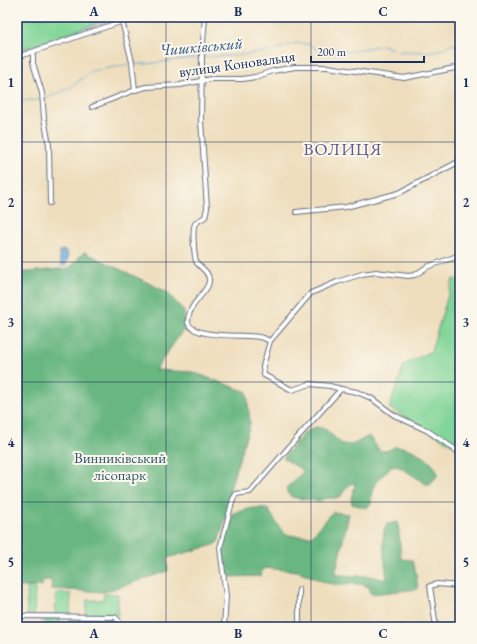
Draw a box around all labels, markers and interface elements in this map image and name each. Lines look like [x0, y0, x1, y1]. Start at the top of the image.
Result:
text: A [88, 3, 99, 20]
text: B [234, 3, 242, 20]
text: C [378, 3, 388, 20]
water label: Чишківський [159, 32, 243, 61]
scale bar [311, 38, 424, 64]
text: 200 m [317, 44, 347, 60]
street label: вулиця Коновальця [178, 46, 296, 81]
text: 1 [8, 74, 15, 91]
text: 1 [463, 74, 470, 91]
district label: ВОЛИЦЯ [304, 138, 382, 160]
text: 2 [8, 194, 15, 211]
text: 2 [463, 194, 470, 211]
text: 3 [8, 314, 15, 331]
text: 3 [463, 314, 470, 331]
text: 4 [8, 434, 15, 451]
text: 4 [463, 434, 470, 451]
park label: Винниківський лісопарк [74, 448, 166, 484]
text: 5 [8, 554, 14, 571]
text: 5 [463, 554, 469, 571]
text: A [88, 625, 99, 642]
text: B [234, 625, 242, 642]
text: C [378, 625, 388, 642]

